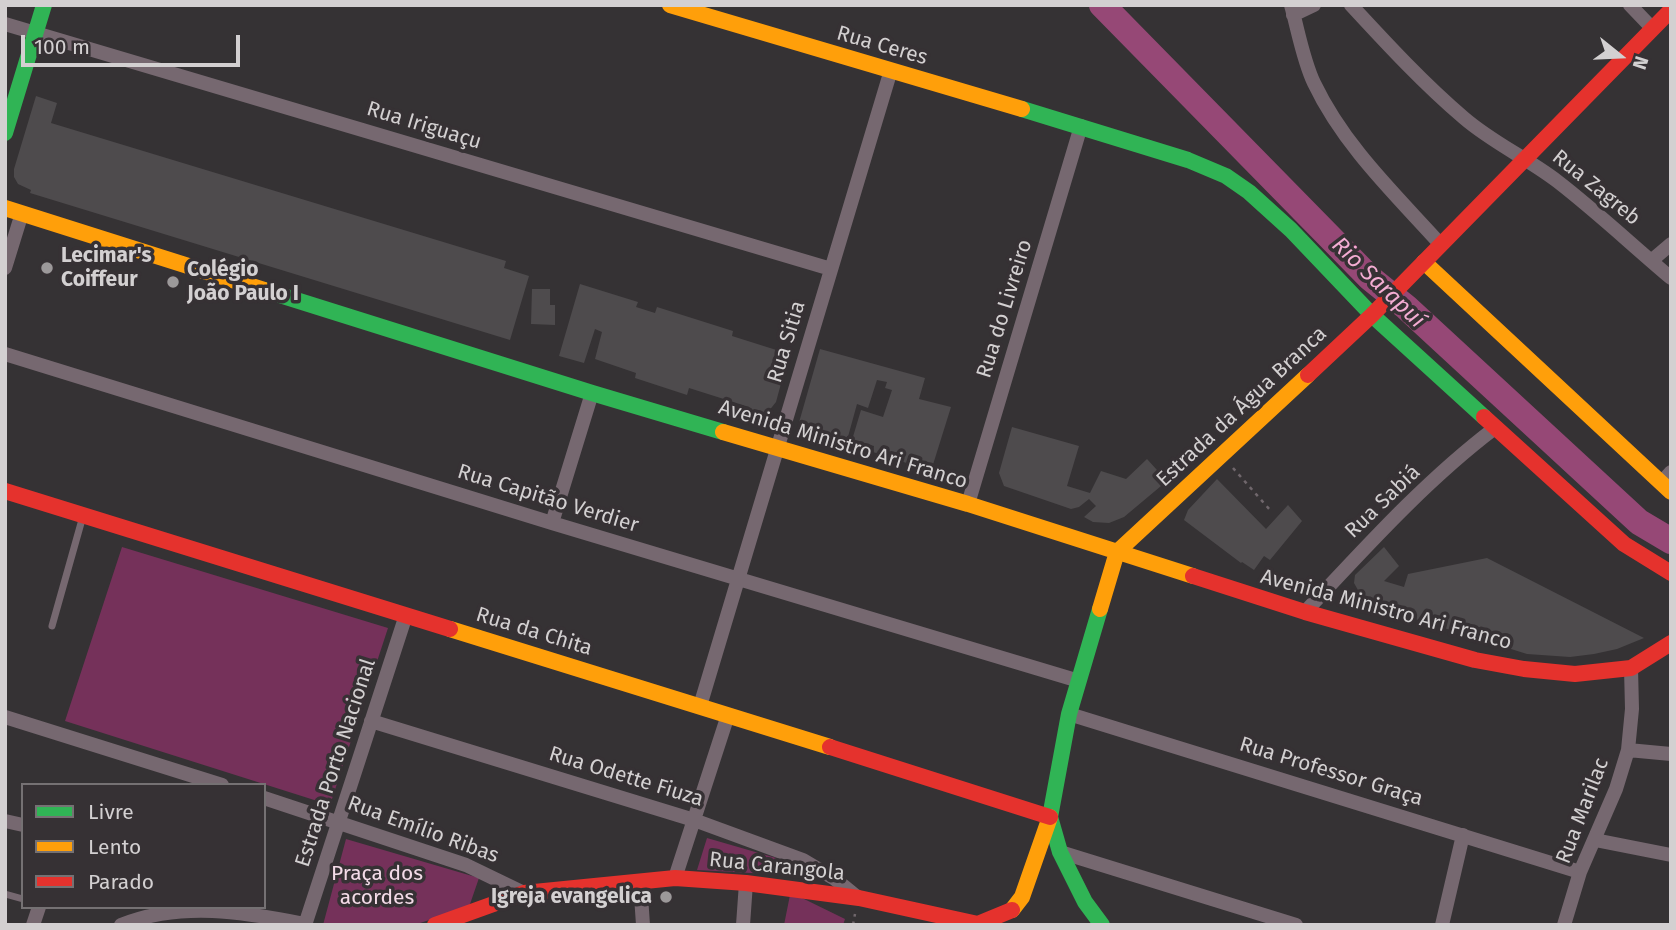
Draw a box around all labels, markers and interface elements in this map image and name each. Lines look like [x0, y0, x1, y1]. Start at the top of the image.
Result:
scale bar [24, 21, 243, 65]
street label: Rua Ceres [834, 21, 930, 71]
north arrow [1585, 21, 1655, 91]
text: 100 m [34, 34, 90, 60]
text: N [1628, 53, 1653, 72]
street label: Rua Iriguaçu [364, 97, 484, 155]
street label: Rua Zagreb [1547, 145, 1645, 231]
water label: Rio Sarapuí [1326, 232, 1430, 334]
street label: Rua do Livreiro [972, 237, 1038, 381]
place label: Lecimar's Coiffeur [61, 243, 152, 293]
place label: Colégio João Paulo I [187, 257, 299, 307]
marker: Lecimar's Coiffeur [39, 260, 55, 276]
marker: Colégio João Paulo I [165, 274, 181, 290]
street label: Rua Sitia [763, 298, 811, 386]
street label: Estrada da Água Branca [1152, 322, 1332, 492]
street label: Avenida Ministro Ari Franco [716, 395, 970, 495]
street label: Rua Capitão Verdier [454, 459, 642, 539]
street label: Rua Sabiá [1340, 460, 1426, 544]
street label: Avenida Ministro Ari Franco [1258, 564, 1514, 656]
street label: Rua da Chita [473, 602, 595, 662]
street label: Estrada Porto Nacional [290, 656, 382, 870]
street label: Rua Professor Graça [1236, 732, 1426, 812]
street label: Rua Odette Fiuza [546, 742, 706, 812]
street label: Rua Marilac [1551, 755, 1615, 867]
legend [21, 783, 266, 909]
street label: Rua Emílio Ribas [344, 791, 502, 869]
text: Livre [88, 799, 134, 825]
text: Lento [88, 834, 141, 860]
street label: Rua Carangola [708, 847, 846, 887]
park label: Praça dos acordes [331, 861, 423, 911]
text: Parado [88, 869, 154, 895]
place label: Igreja evangelica [491, 884, 652, 910]
marker: Igreja evangelica [658, 889, 674, 905]

